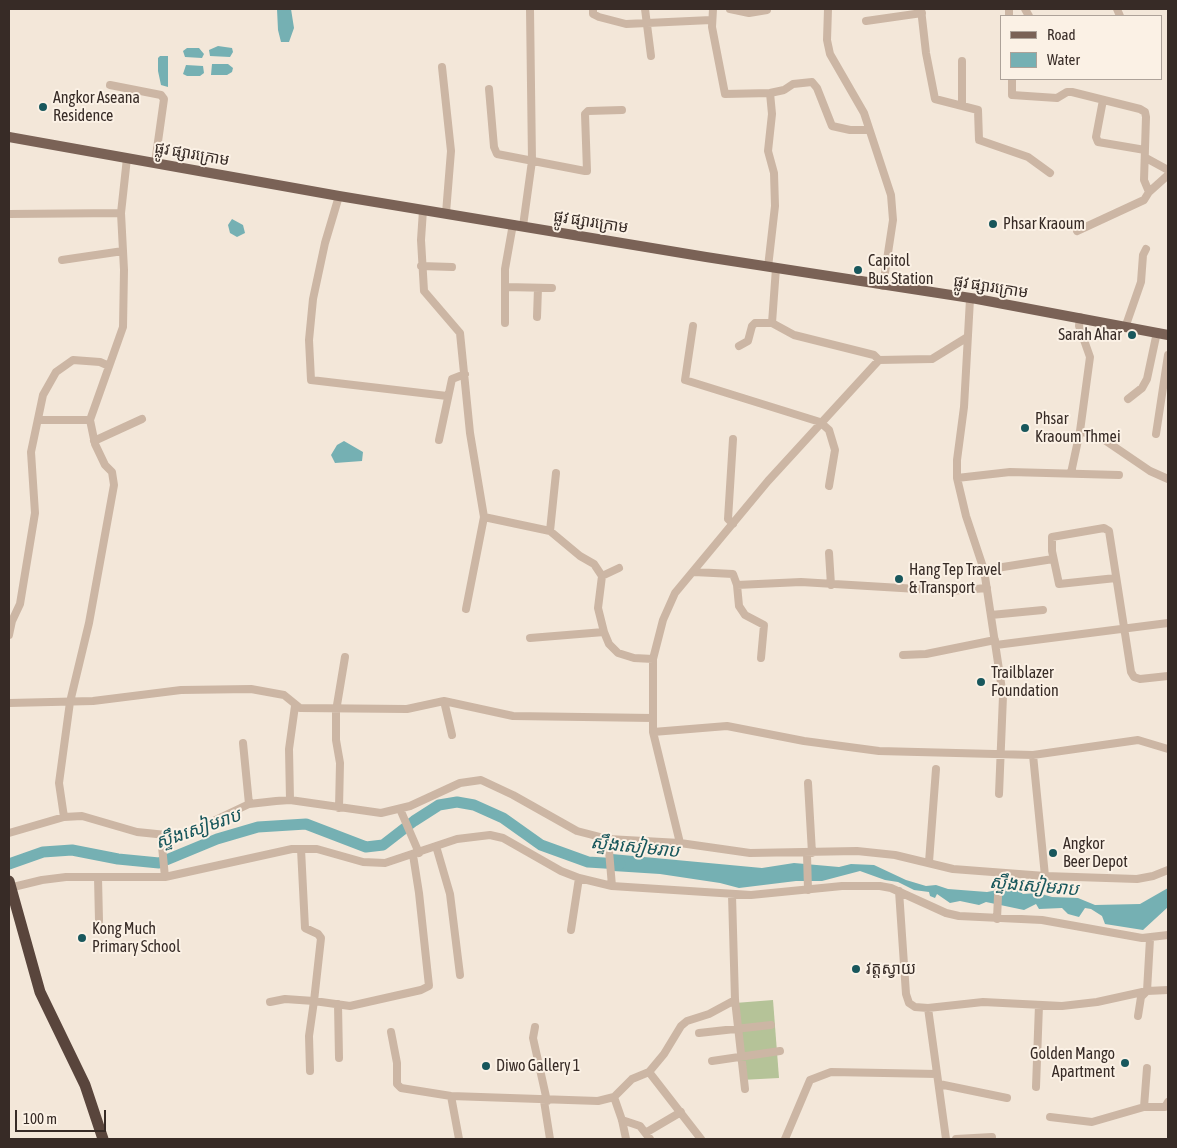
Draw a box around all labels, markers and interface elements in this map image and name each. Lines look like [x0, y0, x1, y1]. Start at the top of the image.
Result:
legend [1000, 15, 1162, 80]
text: Road [1047, 26, 1076, 43]
text: Water [1047, 51, 1080, 68]
place label: Angkor Aseana Residence [53, 88, 140, 126]
marker: Angkor Aseana Residence [37, 101, 49, 113]
street label: ផ្លូវ ផ្សារក្រោម [153, 138, 231, 170]
street label: ផ្លូវ ផ្សារក្រោម [552, 207, 630, 237]
place label: Phsar Kraoum [1003, 214, 1085, 234]
marker: Phsar Kraoum [987, 218, 999, 230]
place label: Capitol Bus Station [868, 251, 933, 289]
marker: Capitol Bus Station [852, 264, 864, 276]
street label: ផ្លូវ ផ្សារក្រោម [952, 272, 1030, 302]
place label: Sarah Ahar [1058, 325, 1122, 345]
marker: Sarah Ahar [1126, 329, 1138, 341]
place label: Phsar Kraoum Thmei [1035, 409, 1121, 447]
marker: Phsar Kraoum Thmei [1019, 422, 1031, 434]
place label: Hang Tep Travel & Transport [909, 560, 1002, 598]
marker: Hang Tep Travel & Transport [893, 573, 905, 585]
place label: Trailblazer Foundation [991, 663, 1059, 701]
marker: Trailblazer Foundation [975, 676, 987, 688]
water label: ស្ទឹងសៀមរាប [152, 804, 244, 854]
water label: ស្ទឹងសៀមរាប [590, 832, 680, 862]
place label: Angkor Beer Depot [1063, 834, 1128, 872]
marker: Angkor Beer Depot [1047, 847, 1059, 859]
water label: ស្ទឹងសៀមរាប [989, 871, 1079, 901]
place label: Kong Much Primary School [92, 919, 180, 957]
marker: Kong Much Primary School [76, 932, 88, 944]
place label: វត្តស្វាយ [866, 959, 916, 979]
marker: វត្តស្វាយ [850, 963, 862, 975]
place label: Golden Mango Apartment [1030, 1044, 1115, 1082]
place label: Diwo Gallery 1 [496, 1056, 580, 1076]
marker: Golden Mango Apartment [1119, 1057, 1131, 1069]
marker: Diwo Gallery 1 [480, 1060, 492, 1072]
scale bar [18, 1100, 109, 1132]
text: 100 m [23, 1110, 57, 1127]

